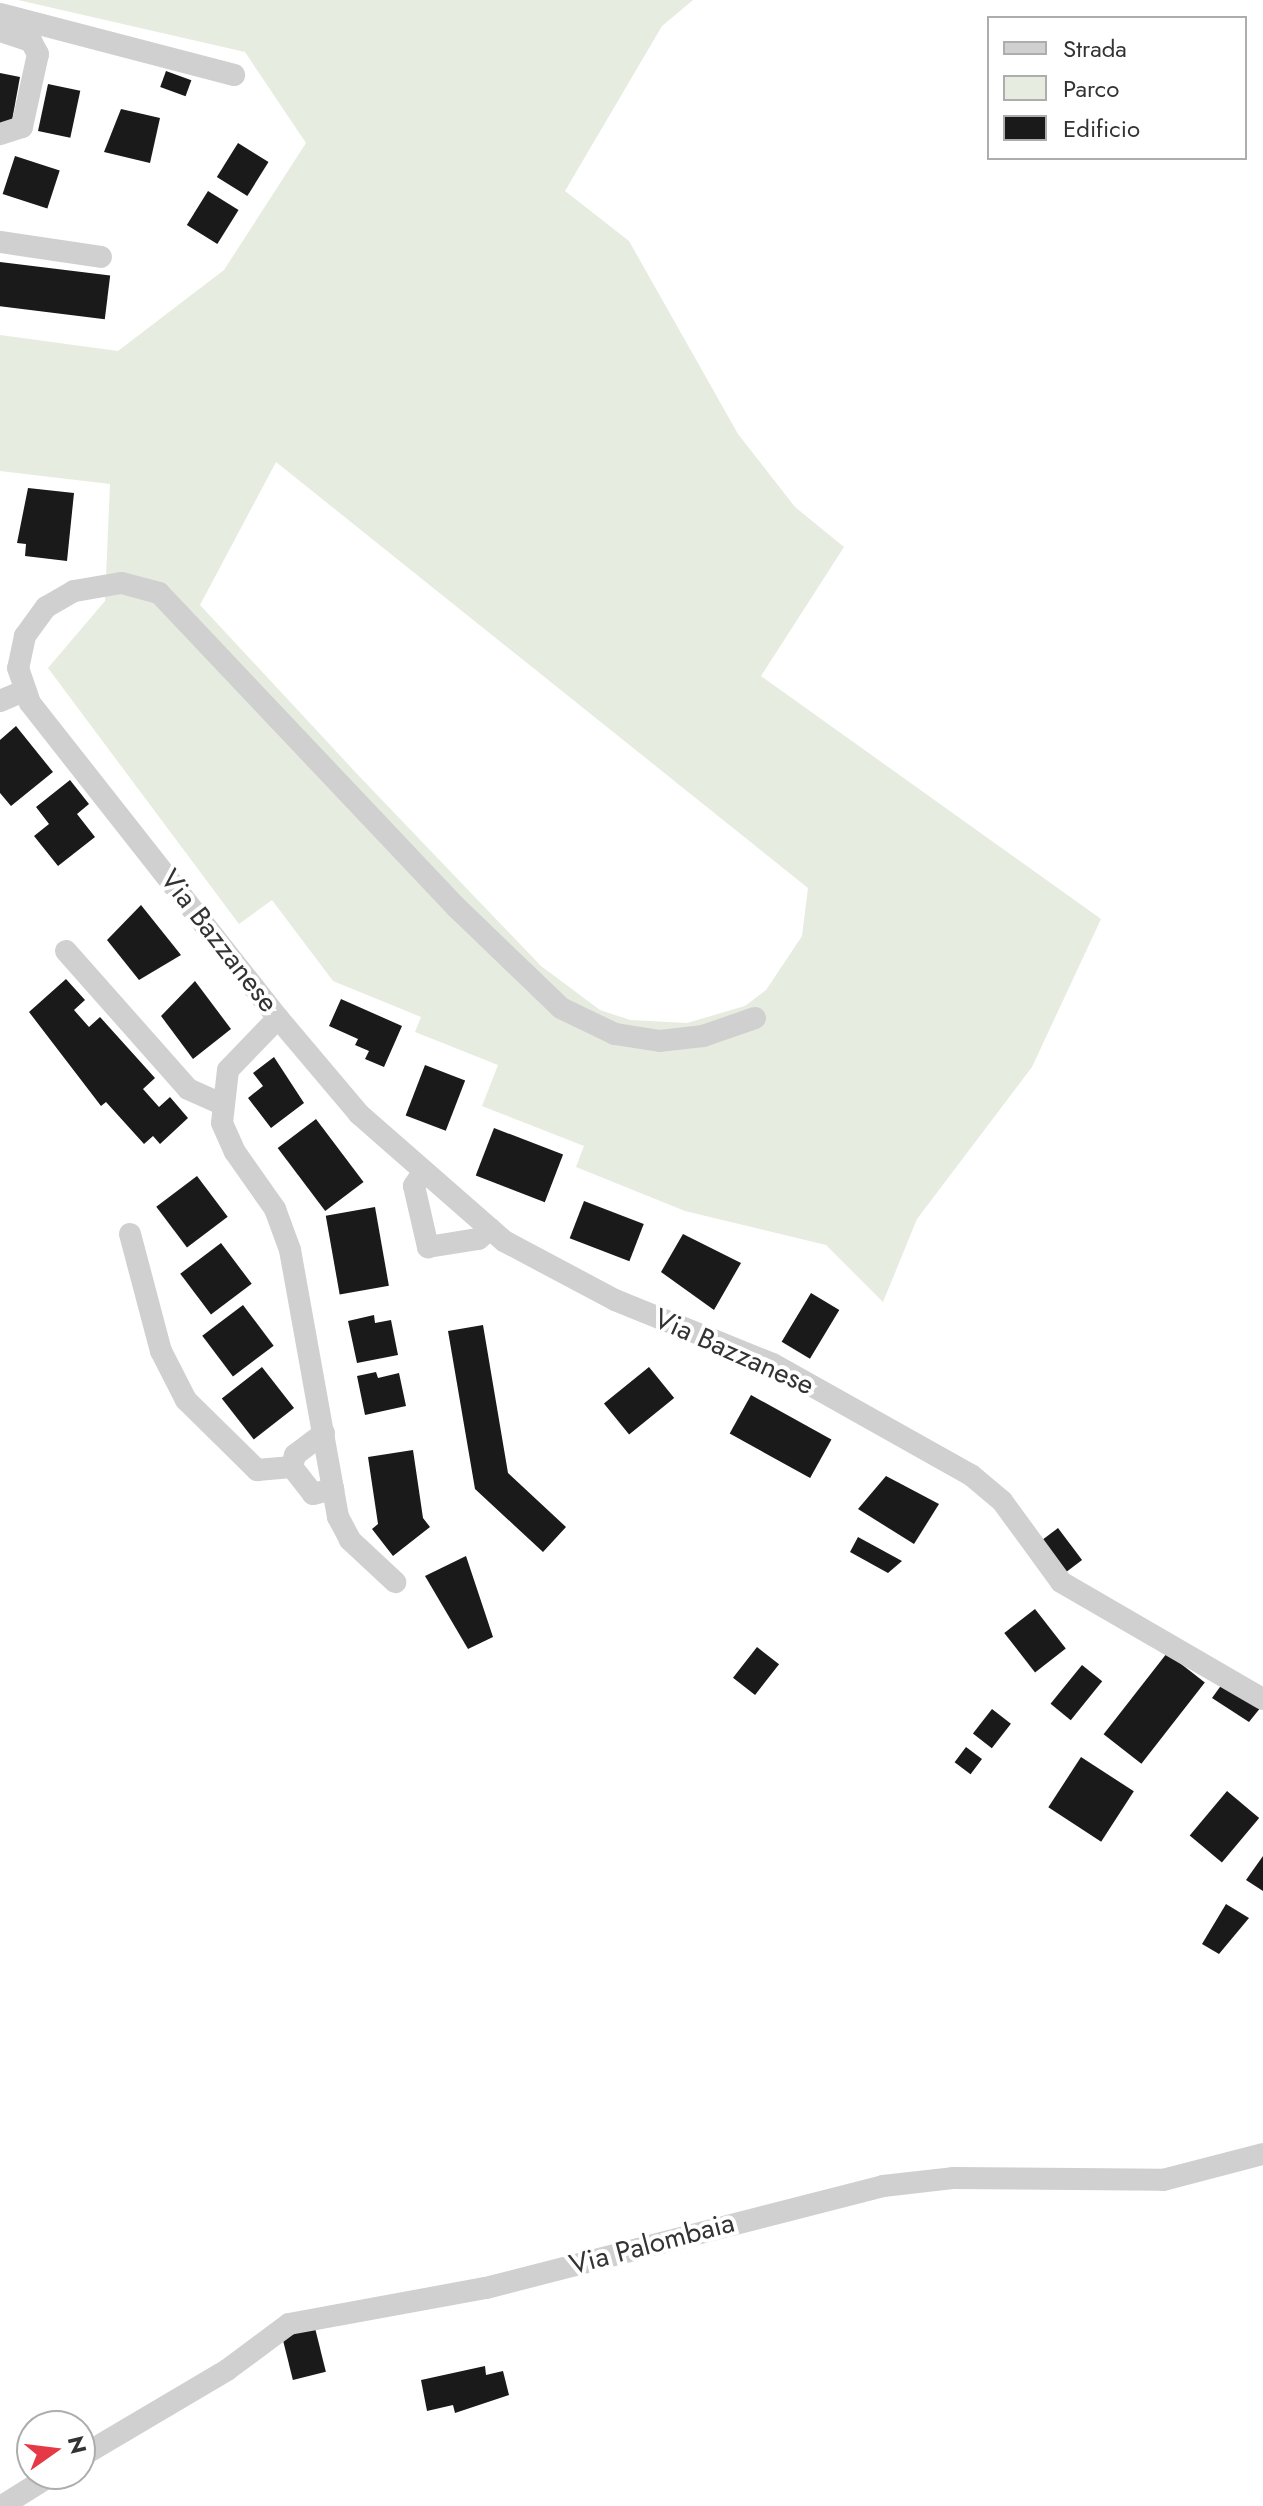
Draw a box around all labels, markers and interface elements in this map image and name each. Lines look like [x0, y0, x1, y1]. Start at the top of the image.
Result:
legend [987, 16, 1247, 160]
text: Strada [1063, 31, 1127, 66]
text: Parco [1063, 71, 1119, 106]
text: Edificio [1063, 111, 1140, 146]
street label: Via Bazzanese [153, 863, 285, 1019]
street label: Via Bazzanese [649, 1302, 819, 1402]
street label: Via Palombaia [566, 2206, 738, 2282]
north arrow [16, 2410, 96, 2490]
text: N [60, 2432, 95, 2457]

